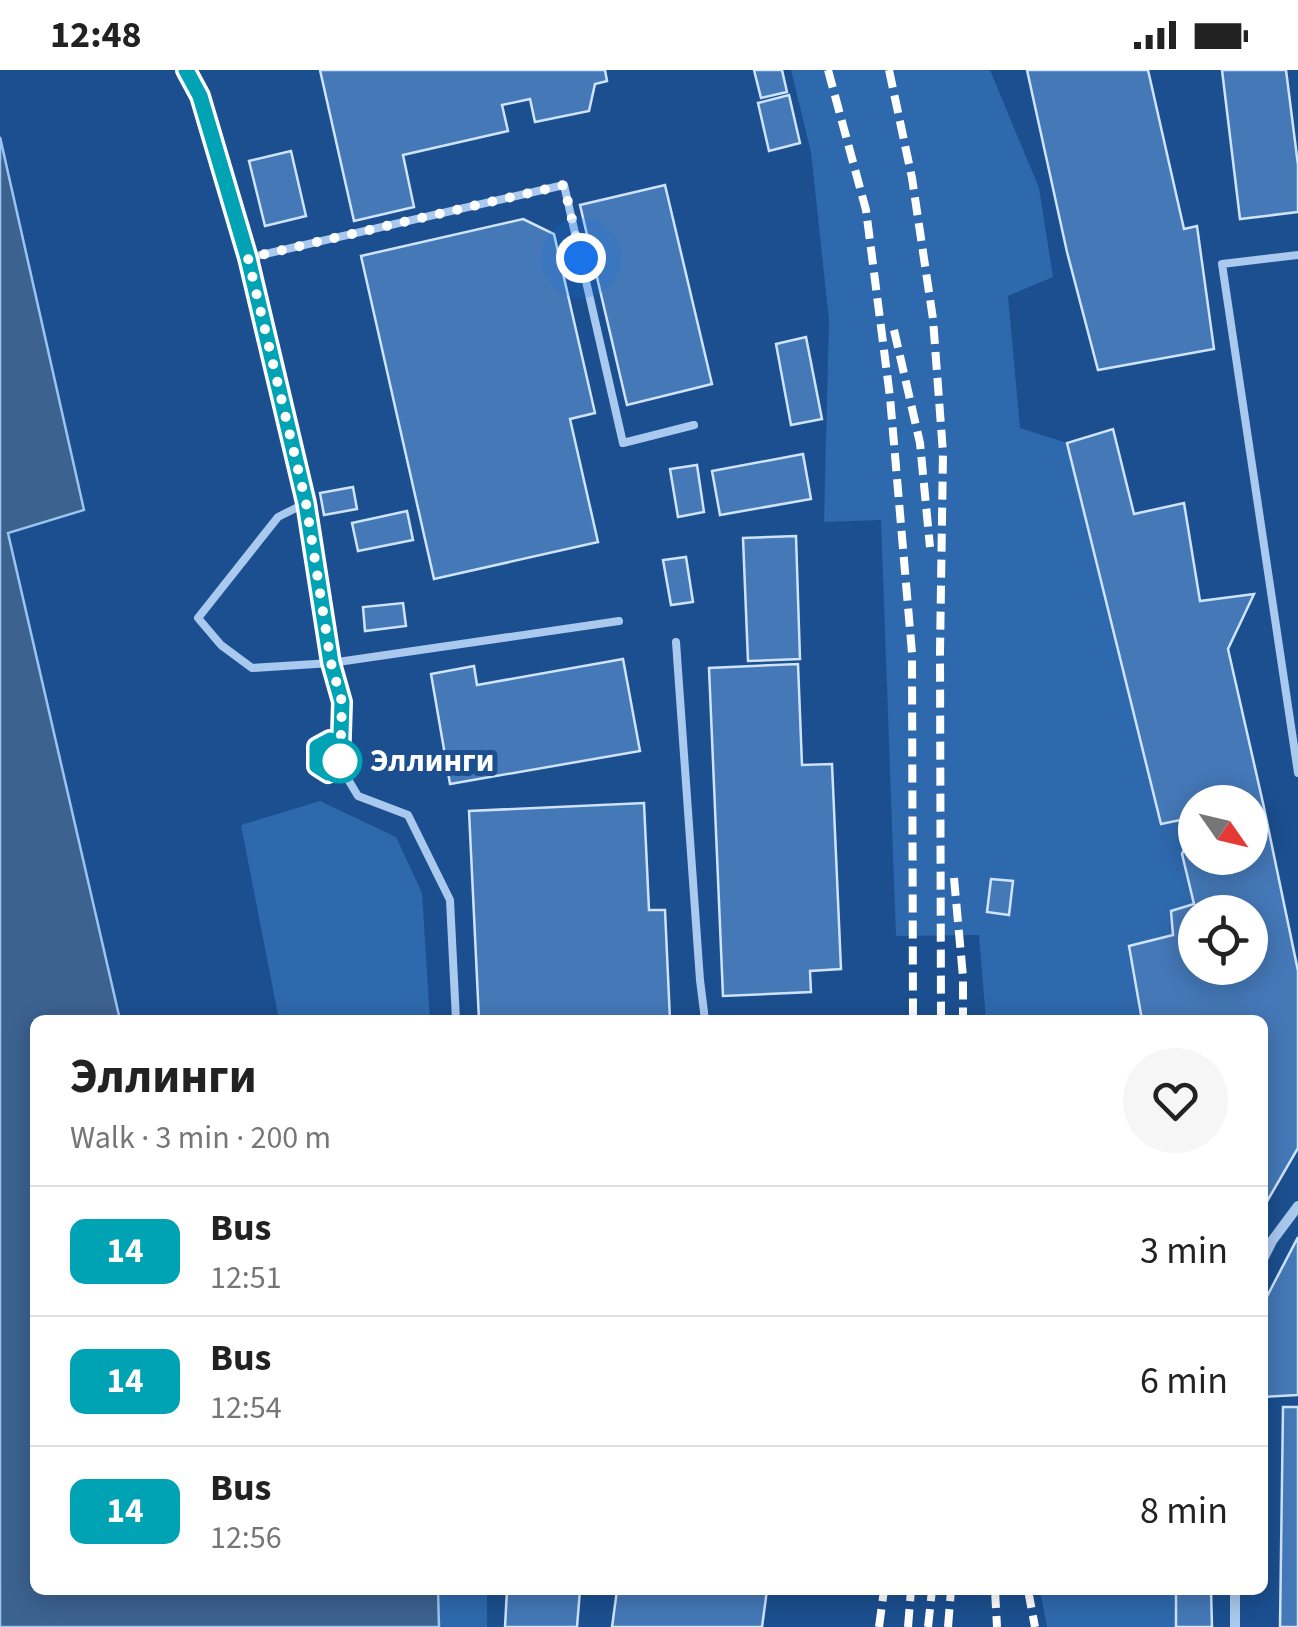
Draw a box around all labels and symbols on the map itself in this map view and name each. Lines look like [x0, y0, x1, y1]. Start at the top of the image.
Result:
your location [556, 233, 606, 283]
place label: Эллинги [370, 738, 495, 784]
marker: Эллинги [319, 740, 361, 782]
north arrow [1178, 785, 1268, 875]

